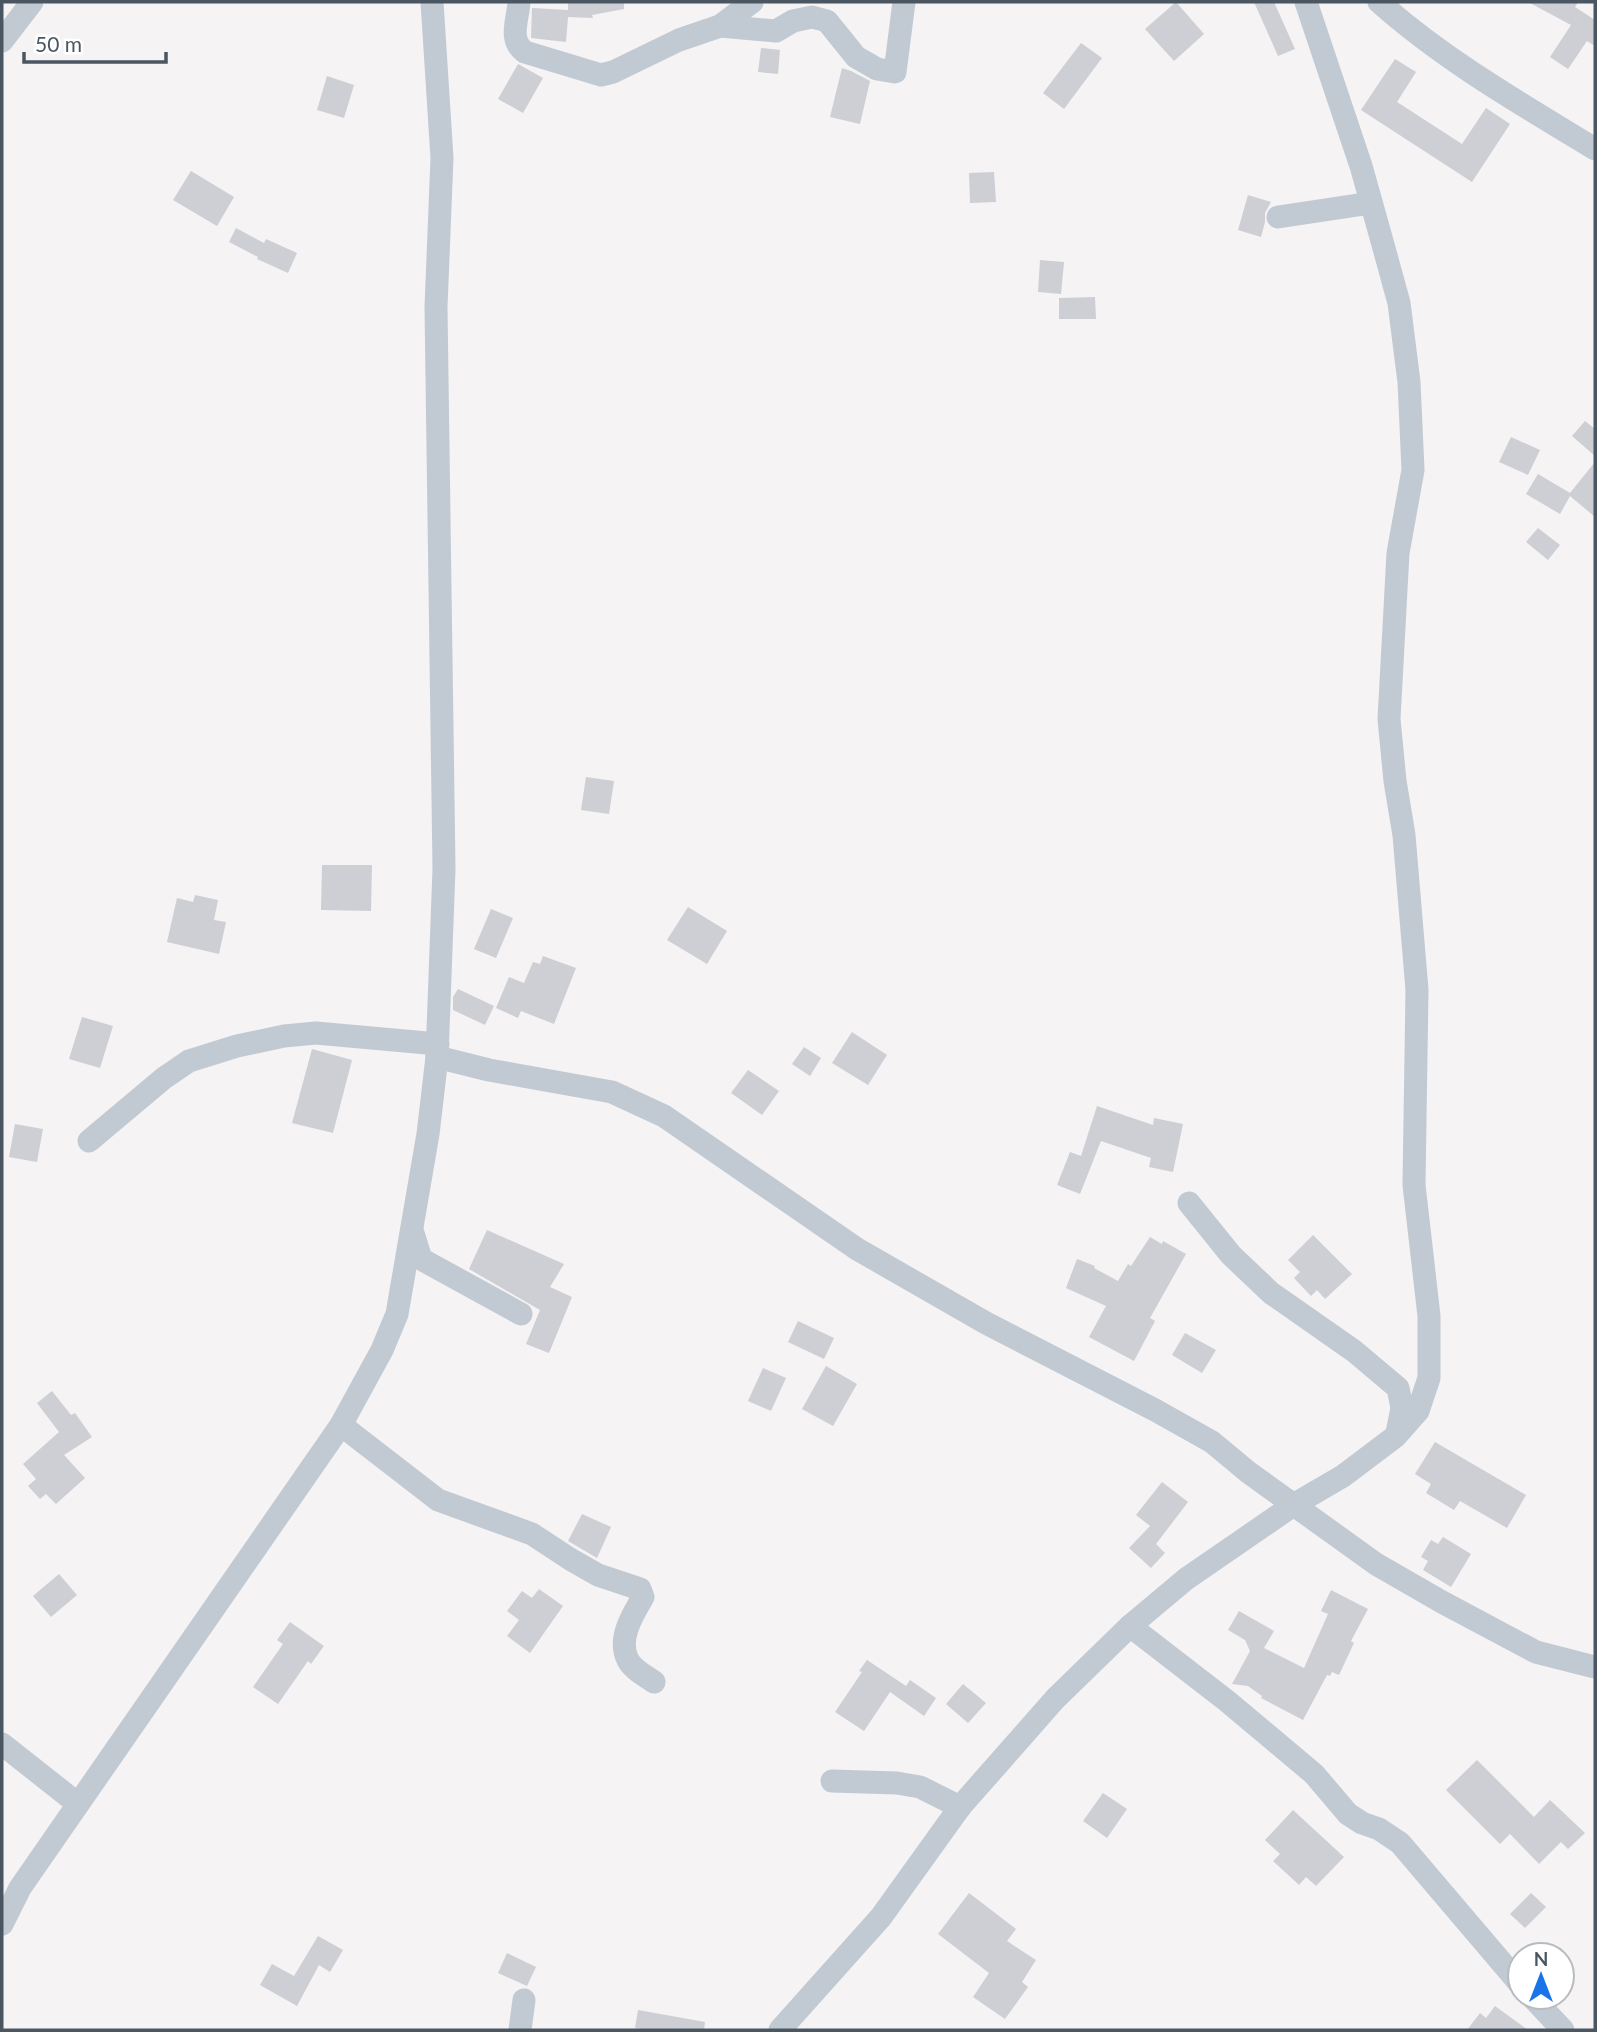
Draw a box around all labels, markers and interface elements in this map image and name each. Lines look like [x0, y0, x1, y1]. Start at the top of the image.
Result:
scale bar [24, 21, 166, 65]
text: 50 m [35, 31, 82, 56]
north arrow [1506, 1941, 1576, 2011]
text: N [1534, 1947, 1548, 1970]

